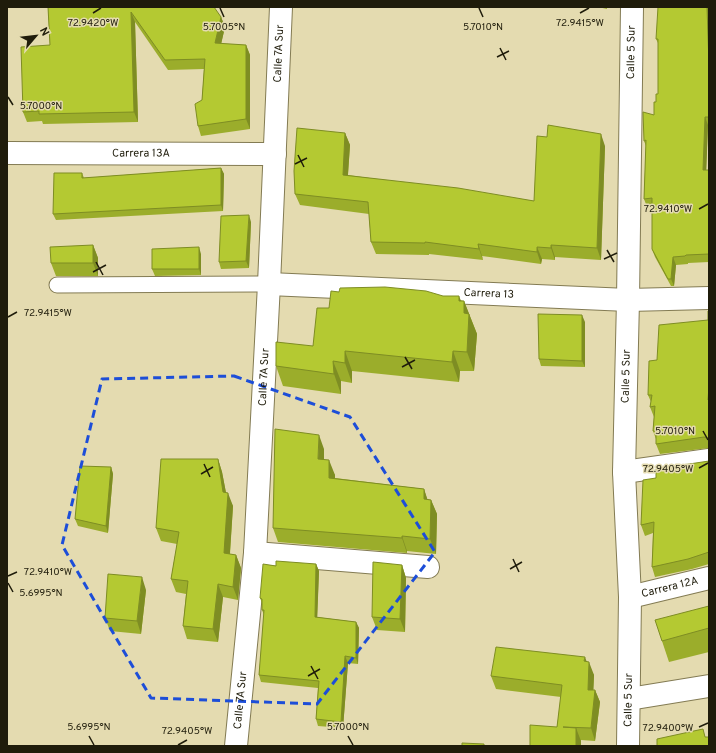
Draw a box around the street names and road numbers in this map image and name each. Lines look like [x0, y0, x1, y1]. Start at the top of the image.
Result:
street label: Calle 7A Sur [271, 23, 287, 83]
street label: Calle 5 Sur [624, 25, 639, 79]
street label: Carrera 13A [112, 146, 170, 161]
street label: Carrera 13 [463, 286, 514, 302]
street label: Calle 7A Sur [256, 347, 273, 407]
street label: Calle 5 Sur [619, 348, 634, 403]
street label: Carrera 12A [640, 574, 700, 601]
street label: Calle 7A Sur [231, 670, 250, 730]
street label: Calle 5 Sur [621, 672, 636, 727]

